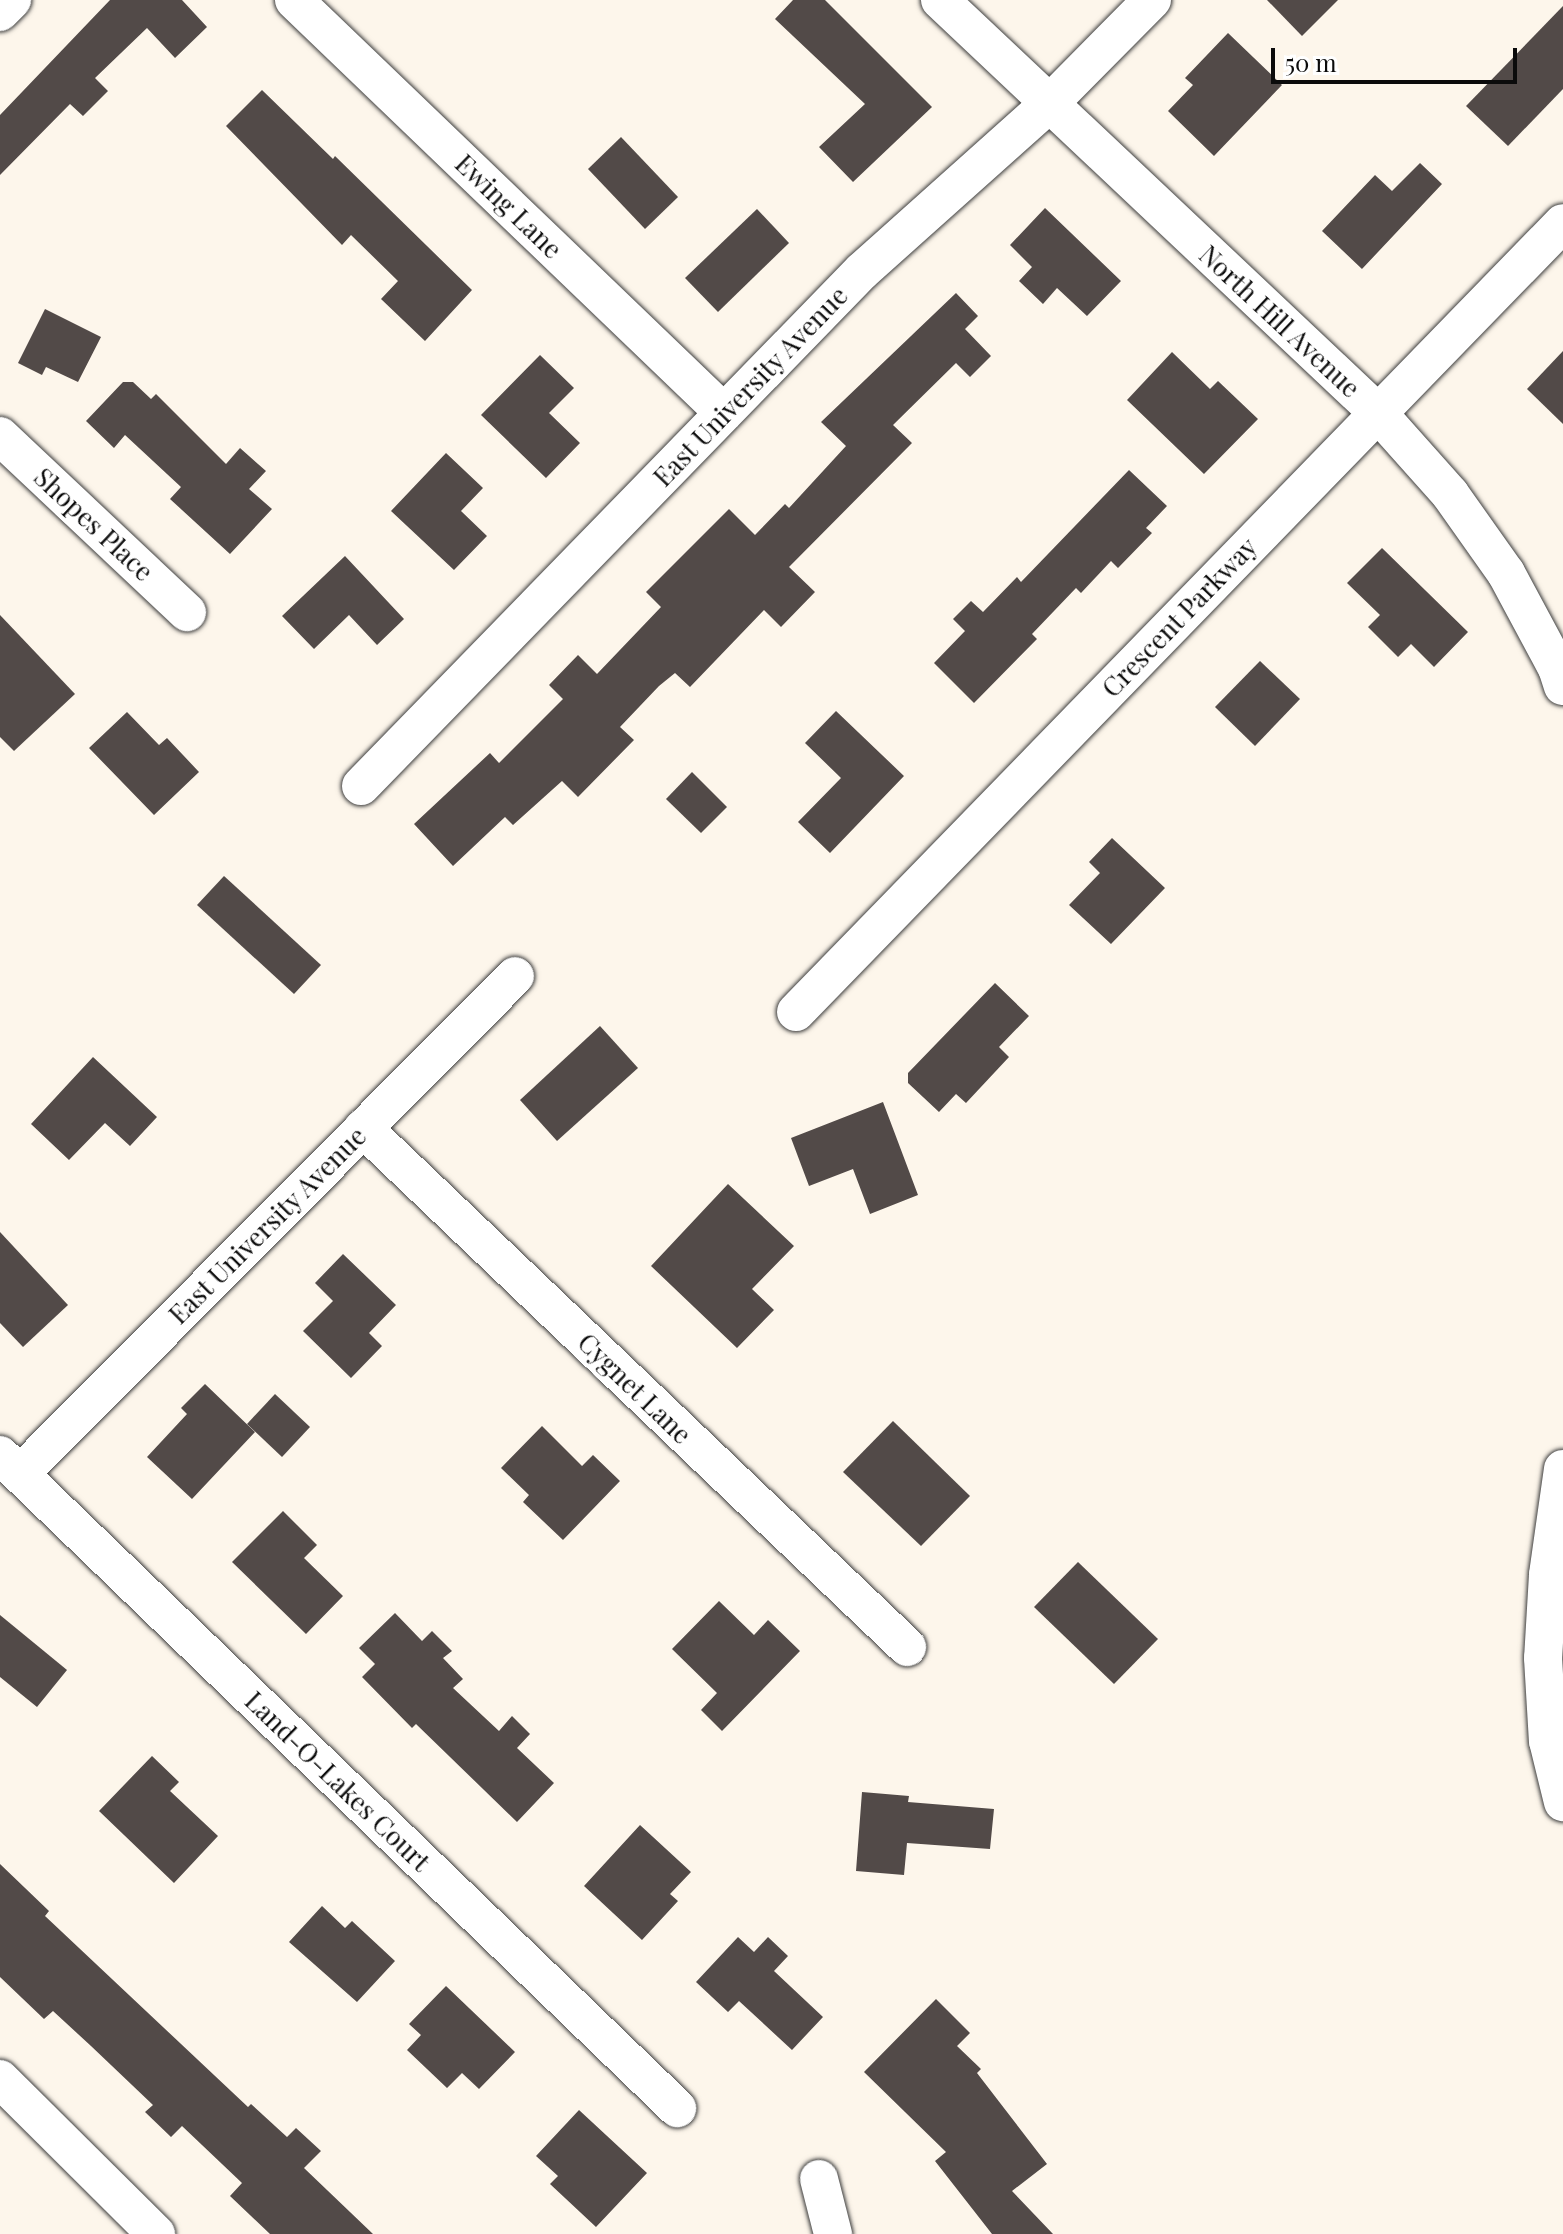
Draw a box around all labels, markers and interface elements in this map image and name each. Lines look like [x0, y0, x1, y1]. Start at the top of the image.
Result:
scale bar [1275, 32, 1521, 82]
text: 50 m [1285, 46, 1337, 78]
street label: Ewing Lane [449, 148, 569, 264]
street label: North Hill Avenue [1193, 238, 1367, 404]
street label: East University Avenue [646, 279, 854, 493]
street label: Shopes Place [28, 461, 160, 587]
street label: Crescent Parkway [1095, 531, 1263, 703]
street label: East University Avenue [161, 1119, 373, 1331]
street label: Cygnet Lane [572, 1326, 698, 1450]
street label: Land-O-Lakes Court [239, 1685, 437, 1877]

